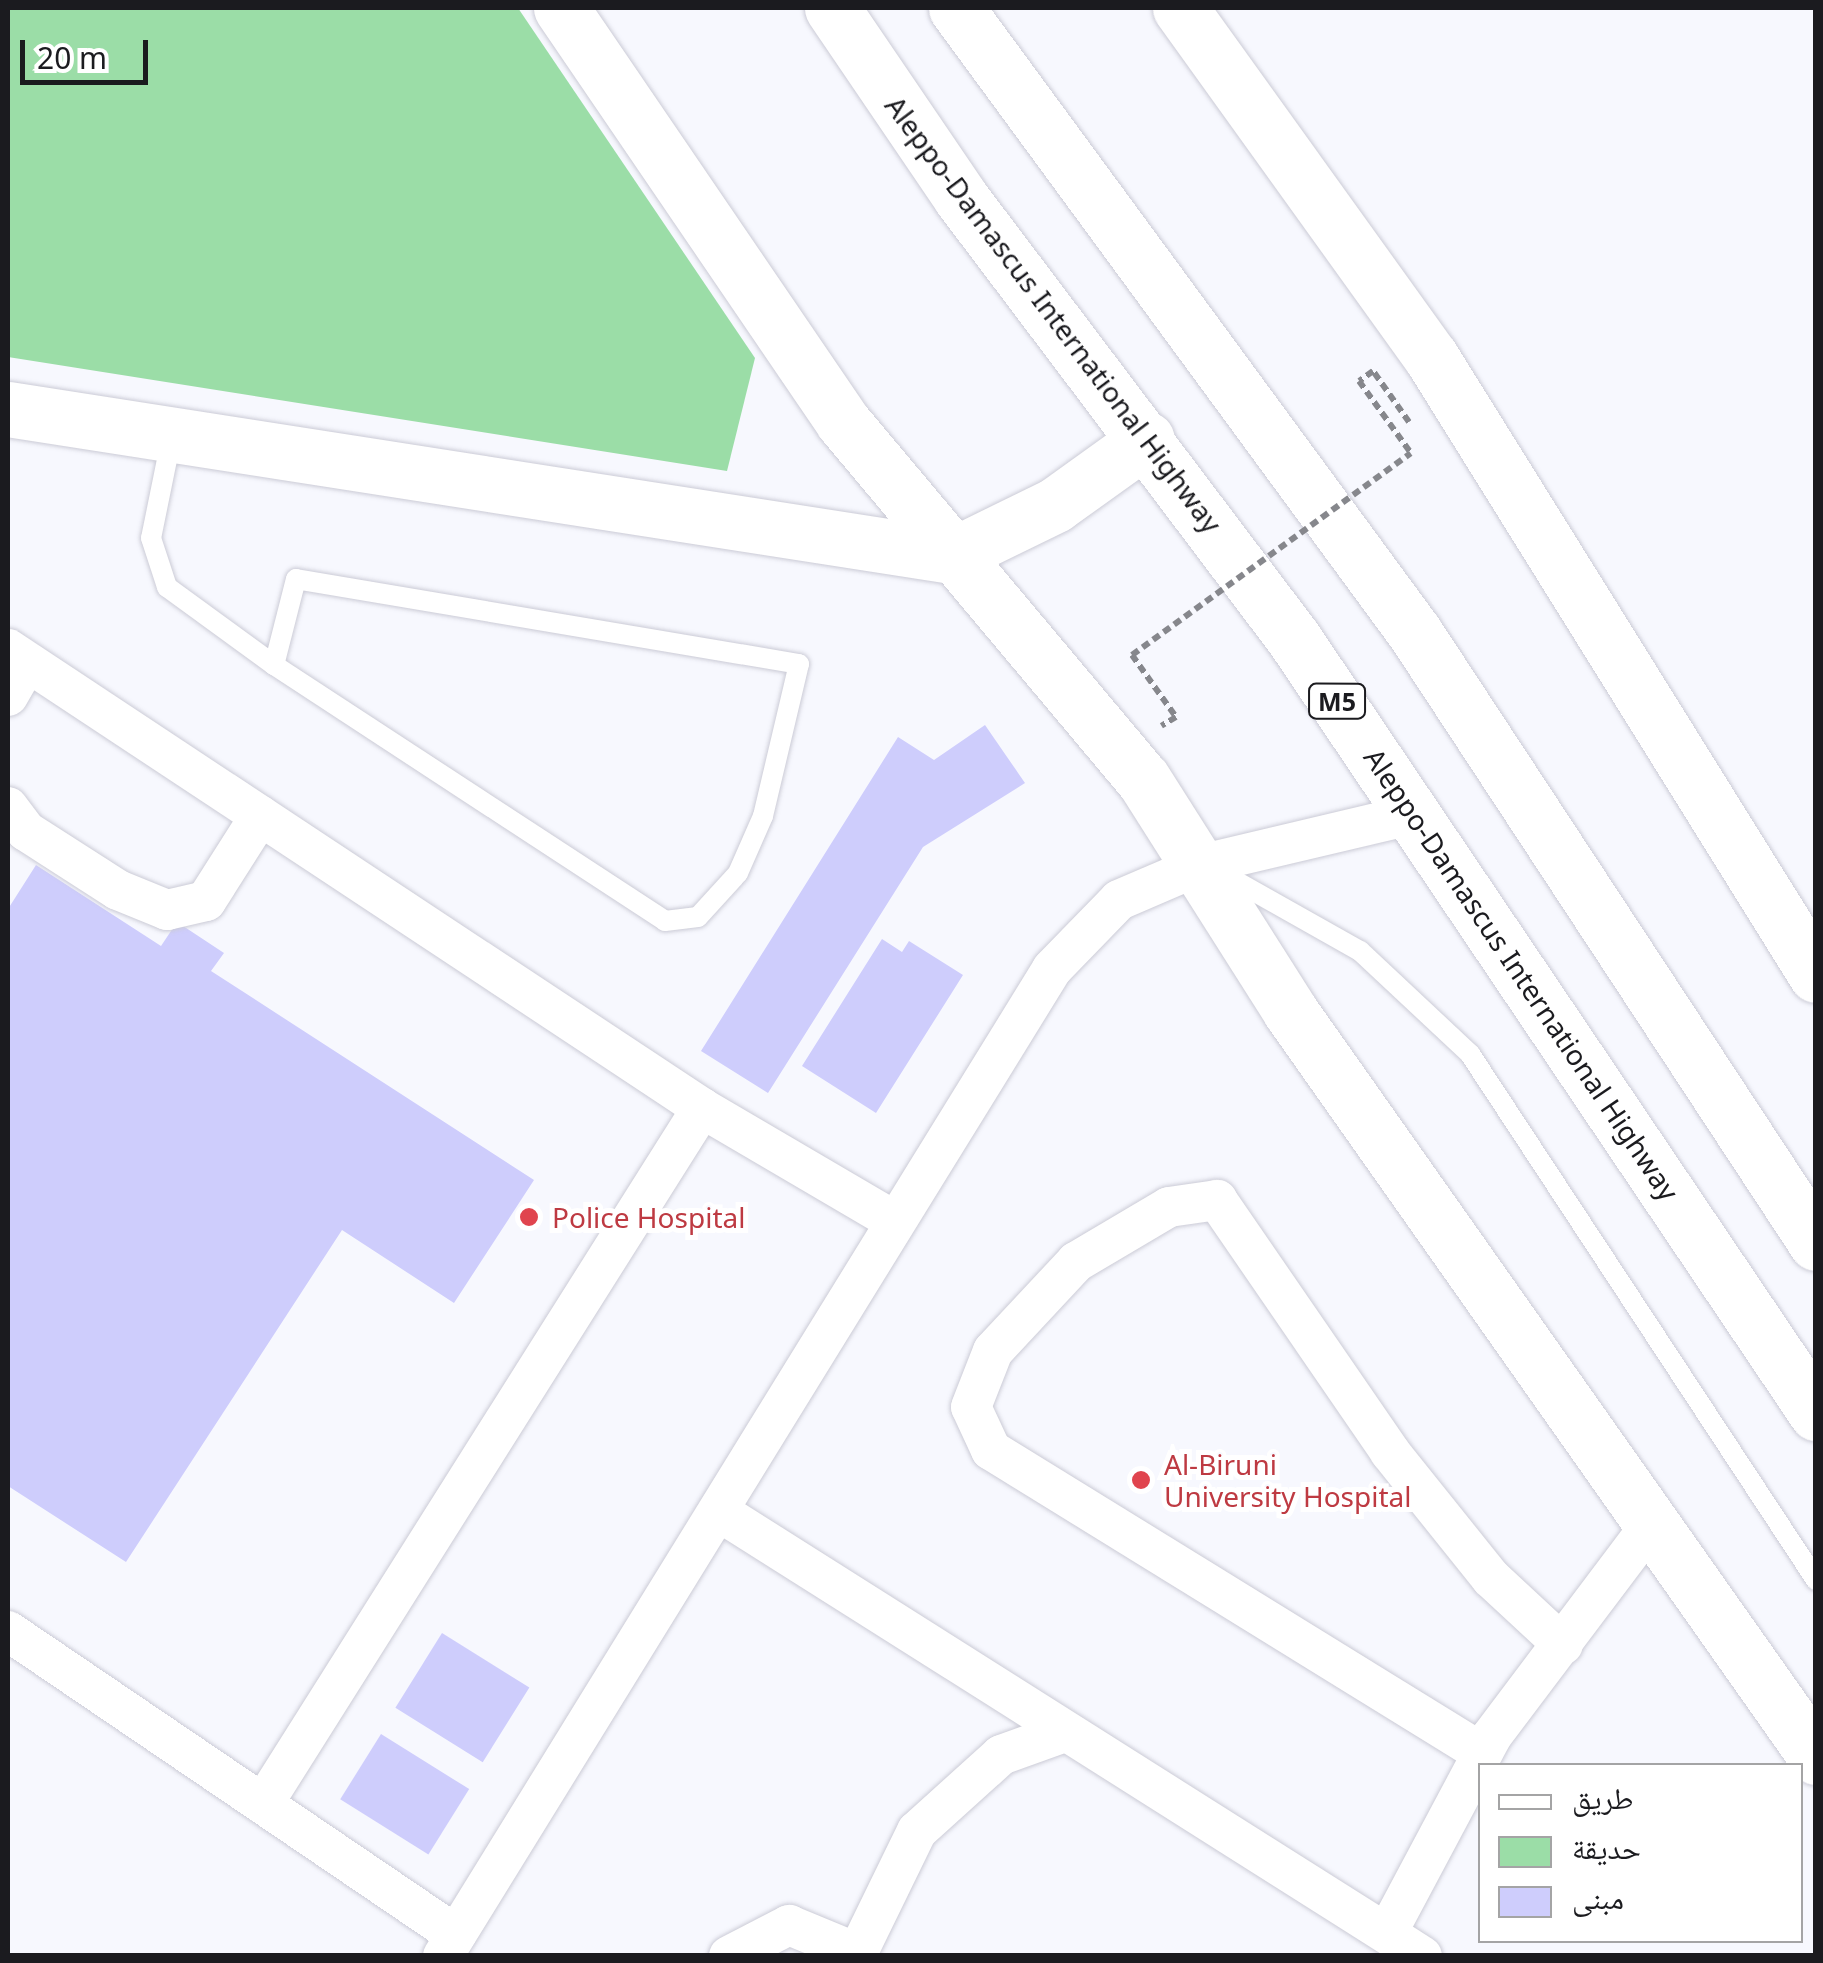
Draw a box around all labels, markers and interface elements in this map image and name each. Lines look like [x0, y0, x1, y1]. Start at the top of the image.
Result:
scale bar [25, 20, 152, 82]
text: 20 m [37, 37, 107, 78]
street label: Aleppo-Damascus International Highway [879, 89, 1229, 539]
road number: M5 [1307, 681, 1367, 721]
street label: Aleppo-Damascus International Highway [1358, 742, 1686, 1206]
place label: Police Hospital [552, 1200, 745, 1234]
marker: Police Hospital [516, 1204, 542, 1230]
place label: Al-Biruni University Hospital [1164, 1447, 1411, 1513]
marker: Al-Biruni University Hospital [1128, 1467, 1154, 1493]
legend [1478, 1763, 1803, 1943]
text: طريق [1572, 1777, 1633, 1818]
text: حديقة [1572, 1827, 1641, 1868]
text: مبنى [1572, 1877, 1624, 1918]

